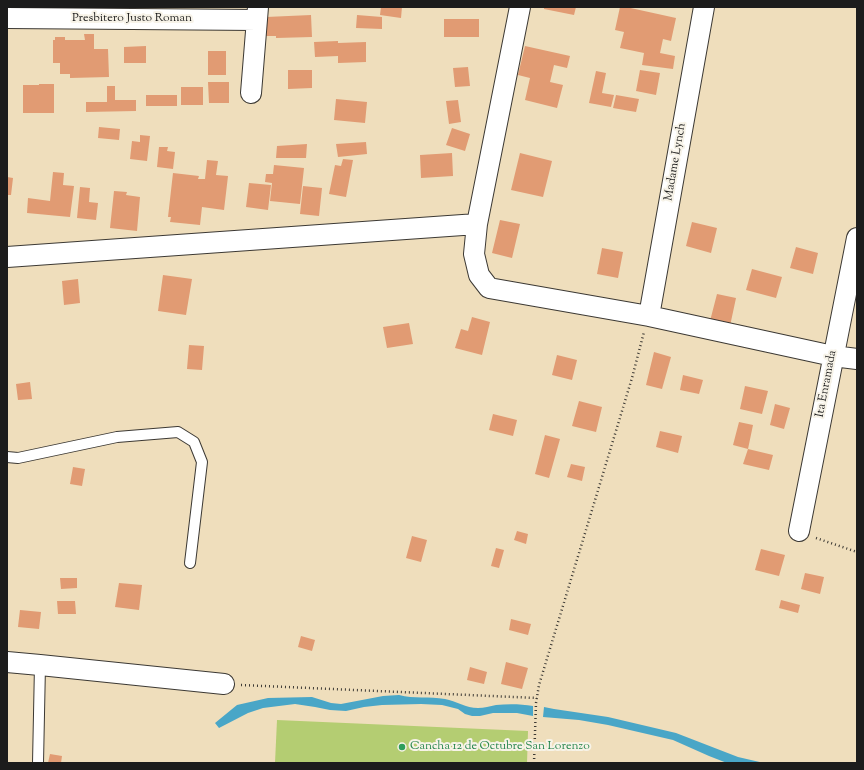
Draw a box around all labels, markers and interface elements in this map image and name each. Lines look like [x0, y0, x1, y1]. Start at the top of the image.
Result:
street label: Presbitero Justo Roman [72, 12, 192, 26]
street label: Madame Lynch [662, 122, 690, 202]
street label: Ita Enramada [813, 349, 841, 419]
place label: Cancha 12 de Octubre San Lorenzo [410, 740, 590, 754]
marker: Cancha 12 de Octubre San Lorenzo [397, 742, 407, 752]

